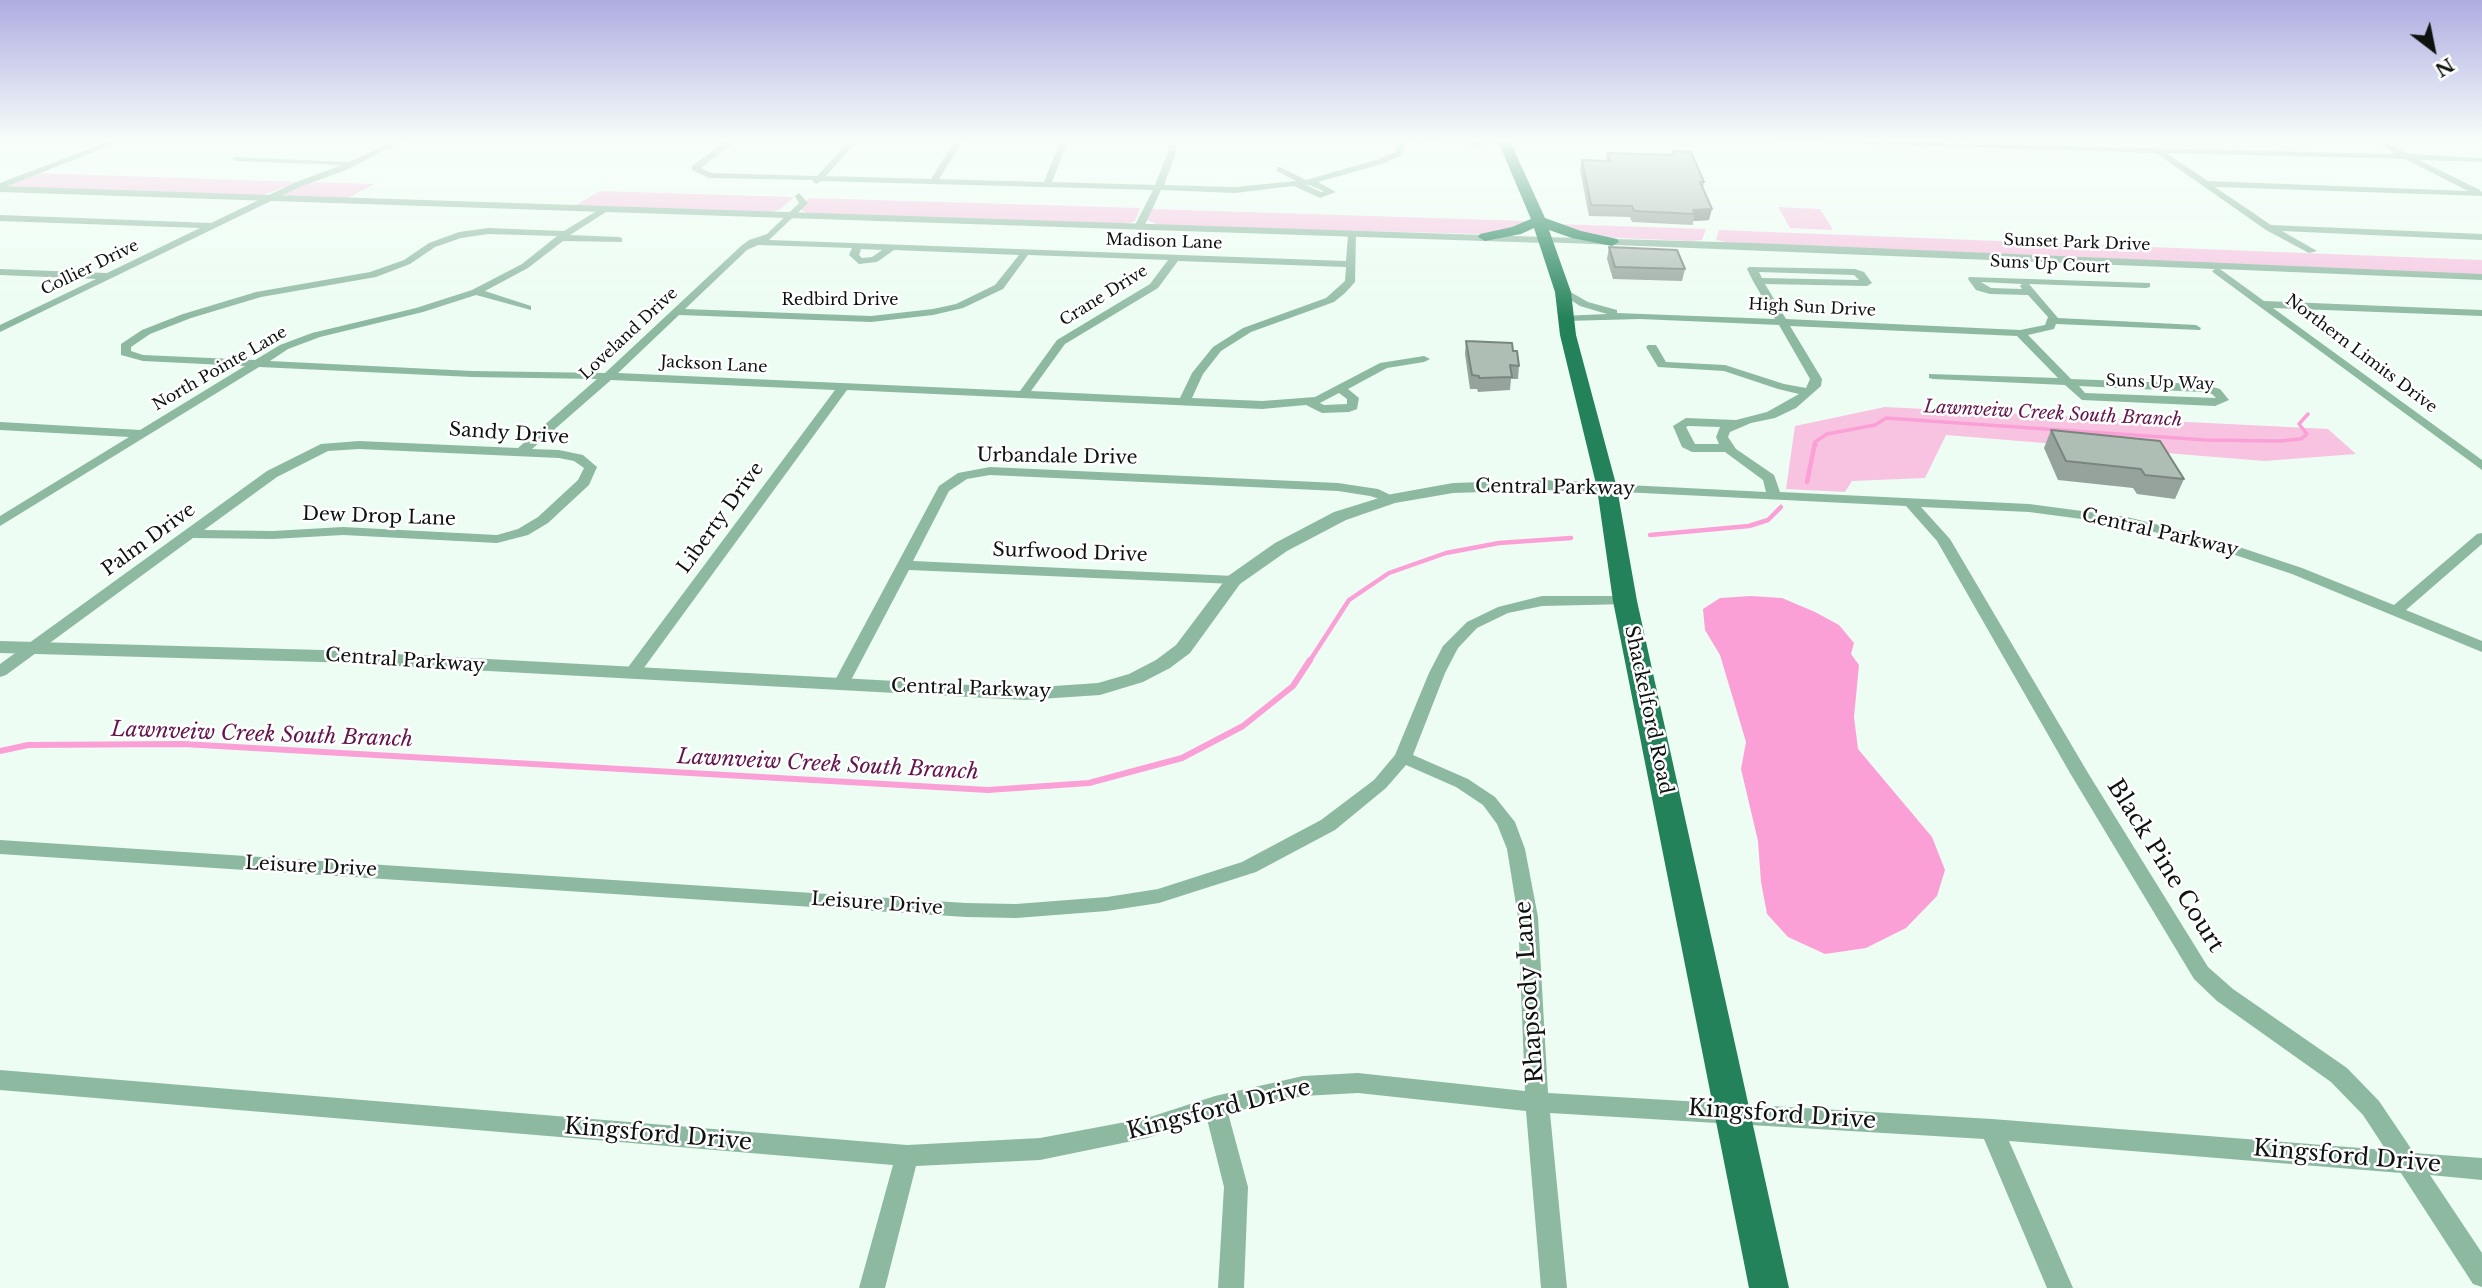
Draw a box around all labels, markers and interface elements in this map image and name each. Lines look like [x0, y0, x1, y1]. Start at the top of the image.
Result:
north arrow [2398, 14, 2468, 84]
text: N [2431, 53, 2458, 82]
street label: Madison Lane [1105, 230, 1223, 254]
street label: Sunset Park Drive [2003, 231, 2151, 255]
street label: Collier Drive [38, 236, 142, 300]
street label: Suns Up Court [1989, 252, 2111, 278]
street label: Crane Drive [1057, 261, 1151, 331]
street label: Loveland Drive [576, 284, 682, 384]
street label: Redbird Drive [782, 290, 898, 310]
street label: Northern Limits Drive [2281, 291, 2441, 417]
street label: High Sun Drive [1748, 295, 1876, 321]
street label: North Pointe Lane [150, 323, 290, 415]
street label: Jackson Lane [660, 353, 768, 377]
street label: Suns Up Way [2105, 372, 2215, 394]
water label: Lawnveiw Creek South Branch [1923, 396, 2183, 432]
street label: Sandy Drive [448, 418, 570, 450]
street label: Urbandale Drive [976, 444, 1138, 470]
street label: Liberty Drive [673, 458, 769, 578]
street label: Central Parkway [1475, 475, 1635, 501]
street label: Palm Drive [98, 499, 200, 581]
street label: Dew Drop Lane [302, 503, 456, 531]
street label: Central Parkway [2079, 504, 2241, 562]
street label: Surfwood Drive [992, 539, 1148, 567]
street label: Shackelford Road [1619, 624, 1677, 796]
street label: Central Parkway [324, 644, 486, 678]
street label: Central Parkway [891, 675, 1051, 703]
water label: Lawnveiw Creek South Branch [111, 717, 413, 753]
water label: Lawnveiw Creek South Branch [676, 745, 980, 785]
street label: Black Pine Court [2101, 774, 2229, 958]
street label: Leisure Drive [244, 852, 378, 882]
street label: Leisure Drive [810, 888, 944, 920]
street label: Rhapsody Lane [1510, 900, 1550, 1084]
street label: Kingsford Drive [1124, 1074, 1314, 1146]
street label: Kingsford Drive [1687, 1095, 1877, 1135]
street label: Kingsford Drive [563, 1113, 753, 1157]
street label: Kingsford Drive [2252, 1135, 2442, 1179]

